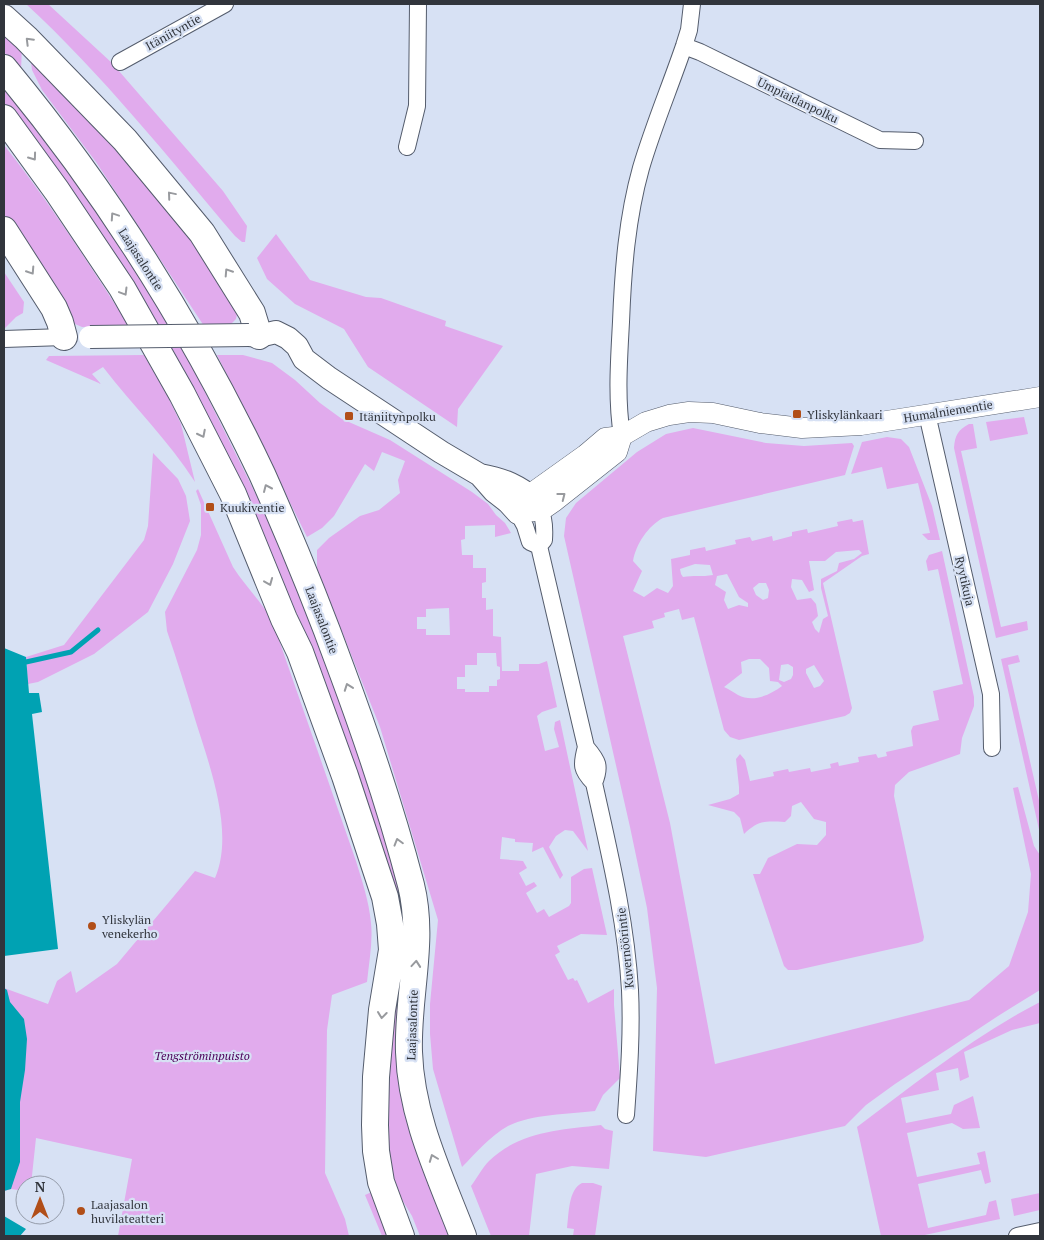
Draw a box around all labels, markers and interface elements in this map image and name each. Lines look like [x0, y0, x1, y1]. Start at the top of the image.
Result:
street label: Itäniityntie [143, 11, 203, 53]
one-way arrow [25, 38, 34, 47]
street label: Umpiaidanpolku [755, 74, 841, 126]
one-way arrow [27, 151, 35, 160]
one-way arrow [168, 192, 177, 201]
one-way arrow [111, 212, 120, 222]
street label: Laajasalontie [115, 225, 167, 293]
one-way arrow [24, 265, 34, 274]
one-way arrow [225, 269, 234, 278]
one-way arrow [117, 286, 127, 295]
street label: Humalniementie [902, 397, 994, 425]
place label: Yliskylänkaari [807, 407, 883, 422]
marker: Yliskylänkaari [791, 408, 803, 420]
place label: Itäniitynpolku [359, 409, 436, 424]
marker: Itäniitynpolku [343, 410, 355, 422]
one-way arrow [196, 429, 206, 438]
one-way arrow [263, 484, 274, 493]
one-way arrow [556, 493, 566, 502]
place label: Kuukiventie [220, 500, 284, 515]
marker: Kuukiventie [204, 501, 216, 513]
street label: Ryytikuja [952, 555, 978, 607]
one-way arrow [262, 577, 273, 586]
street label: Laajasalontie [302, 584, 342, 656]
one-way arrow [344, 684, 354, 692]
one-way arrow [394, 838, 404, 846]
street label: Kuvernöörintie [613, 907, 637, 989]
place label: Yliskylän venekerho [101, 912, 158, 941]
marker: Yliskylän venekerho [86, 920, 98, 932]
one-way arrow [410, 960, 421, 968]
street label: Laajasalontie [403, 989, 421, 1061]
one-way arrow [377, 1011, 388, 1019]
park label: Tengströminpuisto [154, 1048, 250, 1063]
one-way arrow [429, 1154, 439, 1163]
north arrow [15, 1175, 65, 1225]
text: N [35, 1177, 46, 1196]
place label: Laajasalon huvilateatteri [91, 1197, 164, 1226]
marker: Laajasalon huvilateatteri [75, 1205, 87, 1217]

